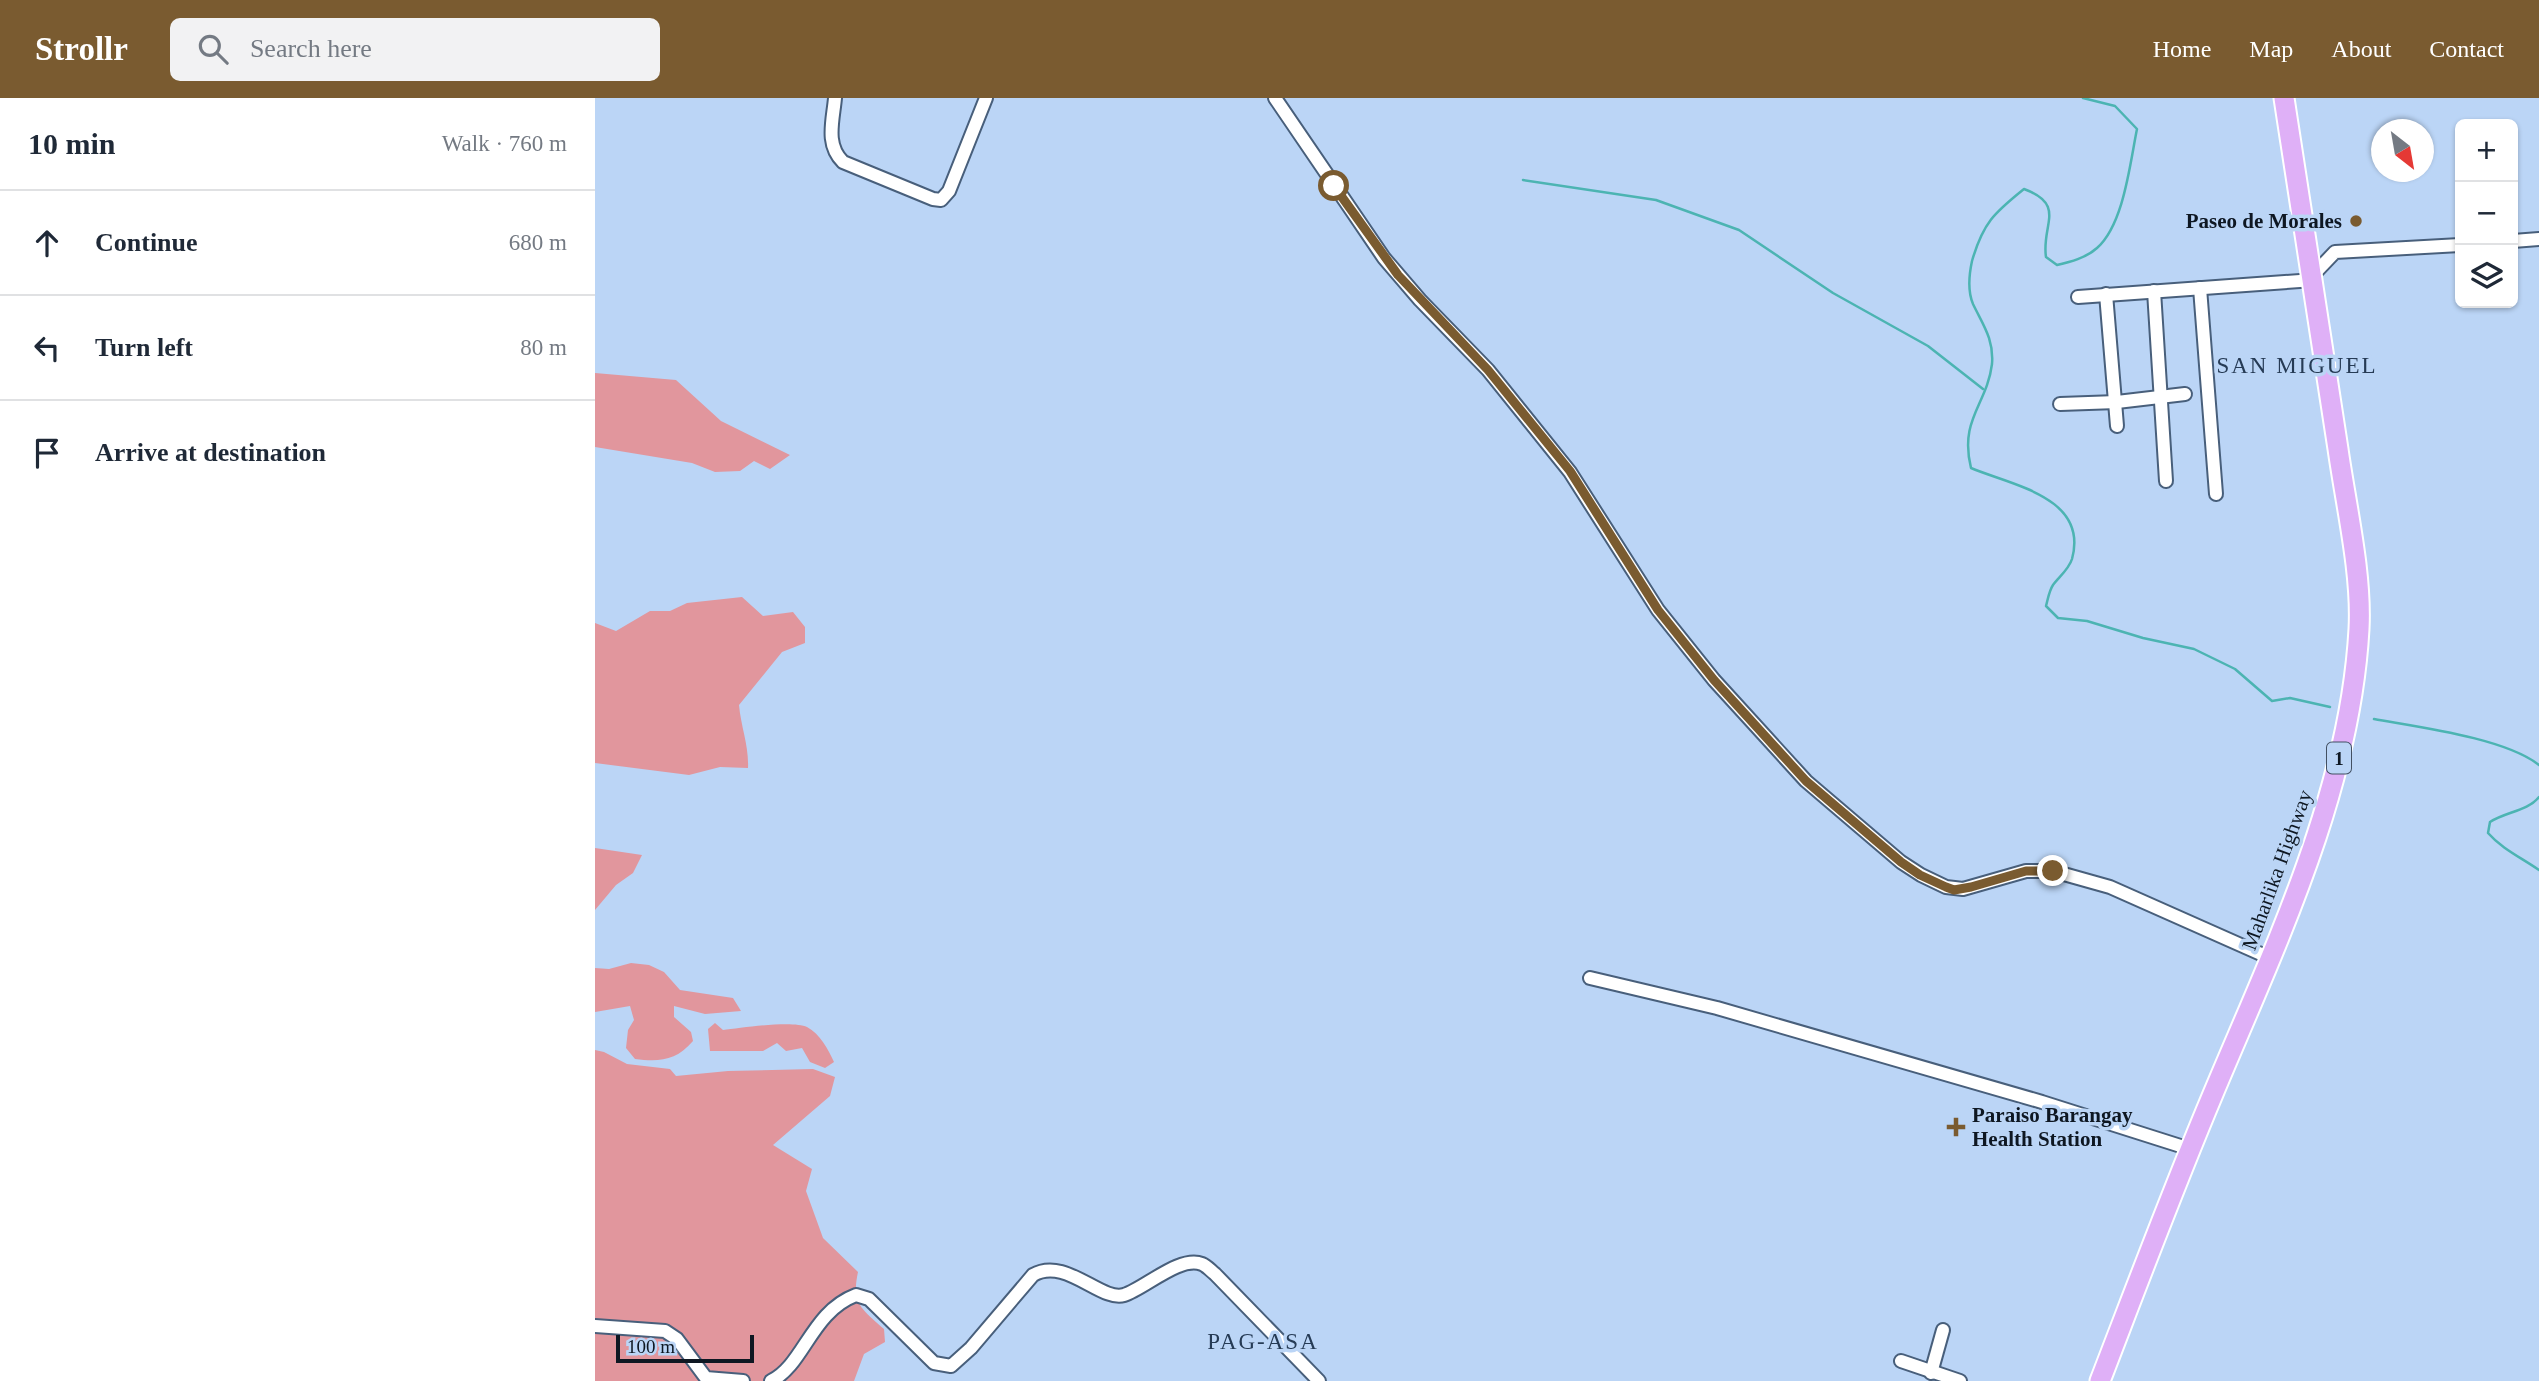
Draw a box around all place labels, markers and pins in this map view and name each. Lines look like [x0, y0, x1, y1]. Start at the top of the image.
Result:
place label: Paseo de Morales [2186, 209, 2342, 233]
marker: Paseo de Morales [2348, 213, 2364, 229]
place label: Paraiso Barangay Health Station [1972, 1103, 2133, 1151]
marker: Paraiso Barangay Health Station [1946, 1117, 1966, 1137]

